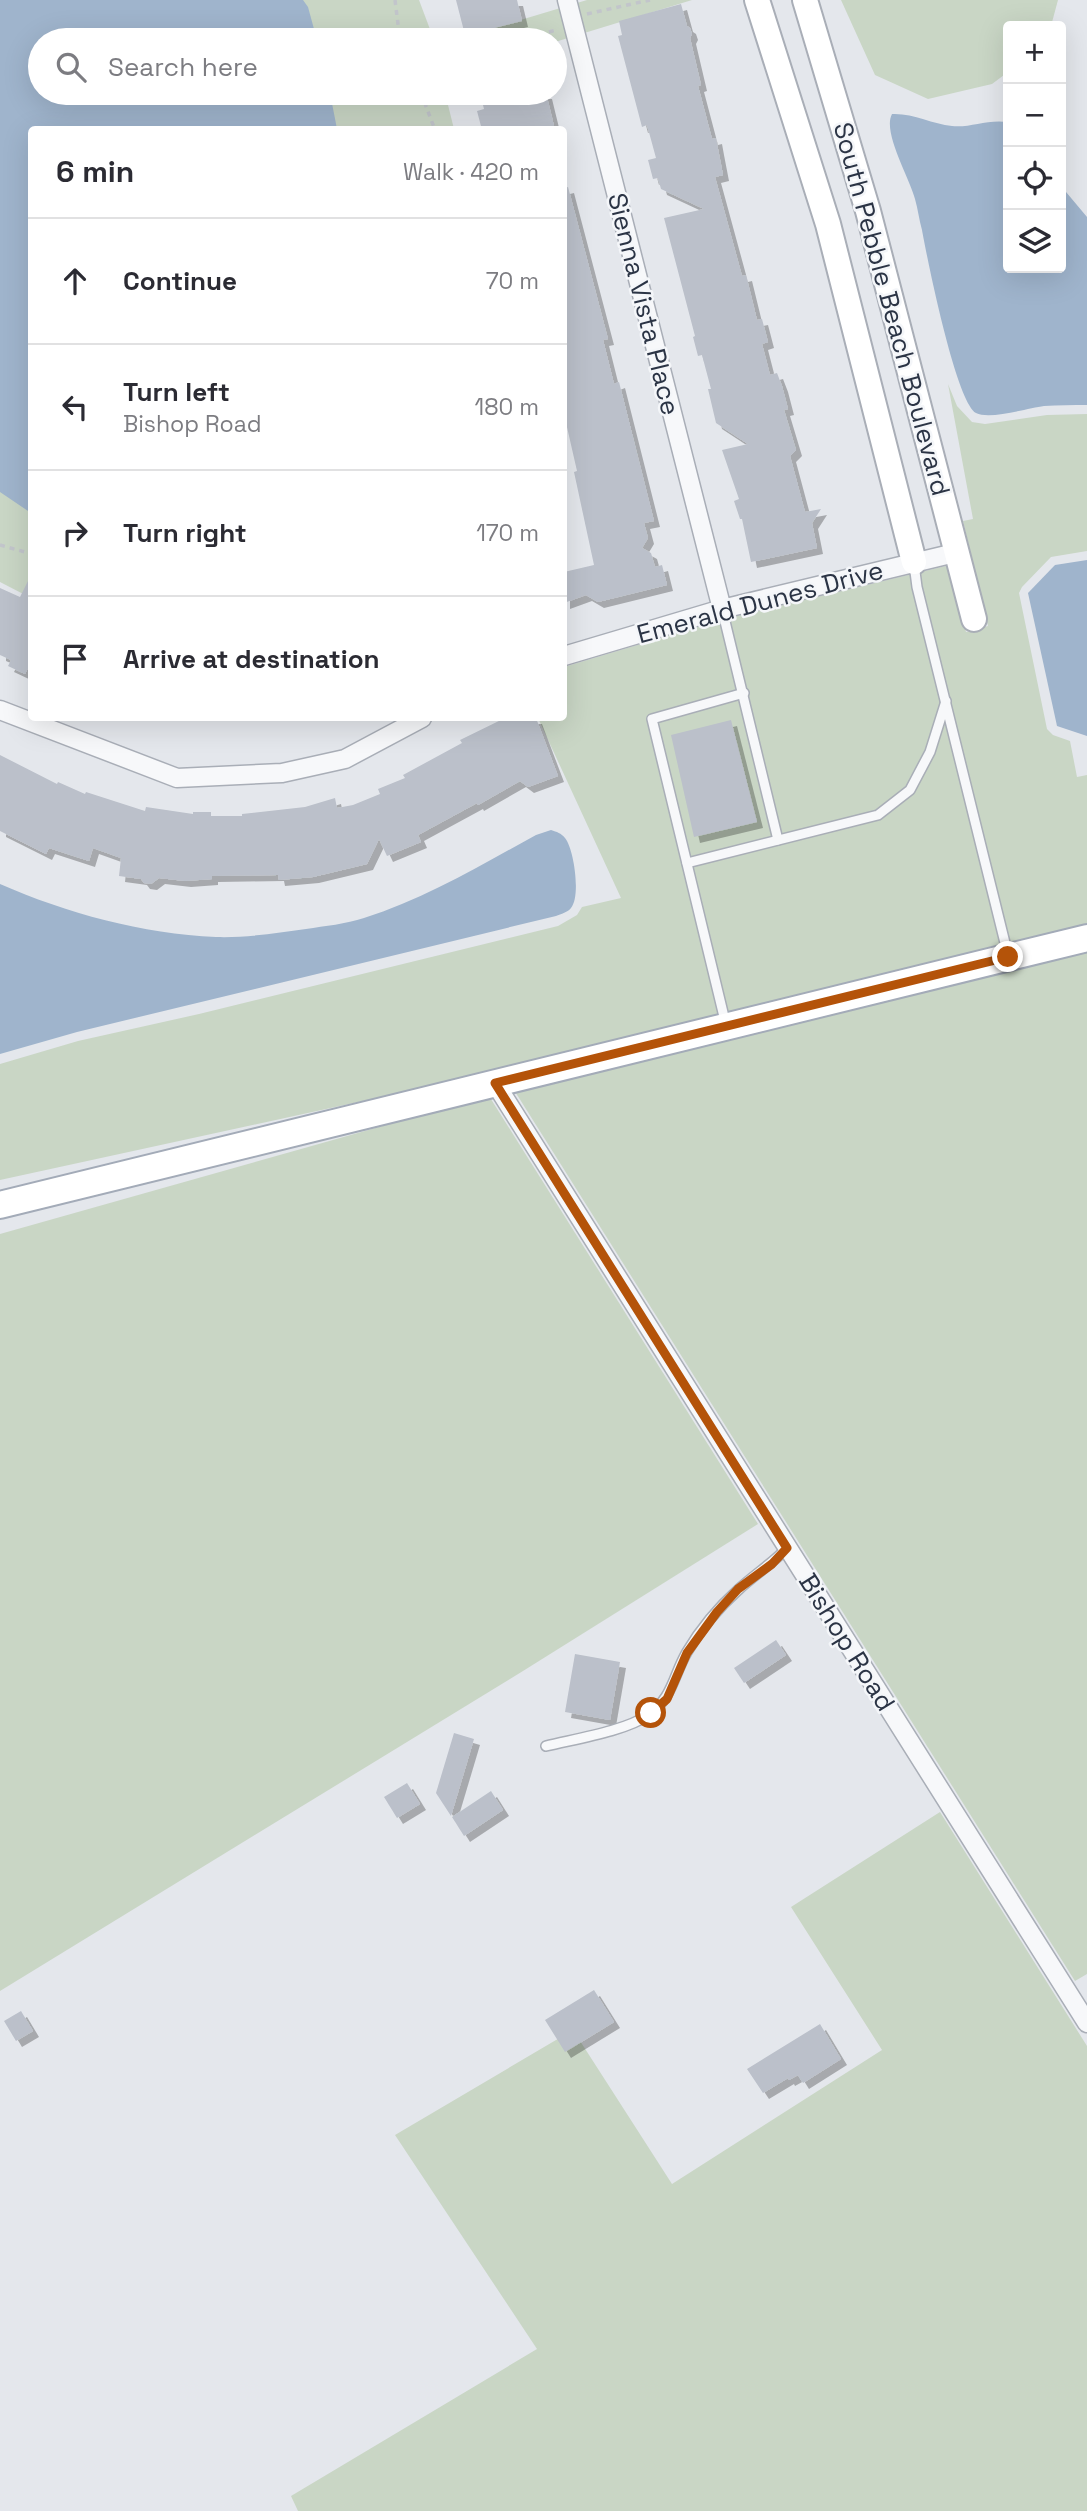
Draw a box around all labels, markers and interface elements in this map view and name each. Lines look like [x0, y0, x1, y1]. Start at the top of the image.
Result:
map controls [1003, 21, 1066, 273]
button: + [1003, 21, 1066, 84]
search box [28, 28, 567, 105]
icon: search [52, 48, 90, 86]
text: Search here [108, 50, 258, 84]
button: − [1003, 84, 1066, 147]
street label: South Pebble Beach Boulevard [826, 118, 958, 500]
button: locate [1003, 147, 1066, 210]
text: 6 min [56, 152, 134, 191]
text: Walk · 420 m [403, 157, 539, 187]
street label: Sienna Vista Place [600, 189, 688, 419]
button: layers [1003, 210, 1066, 273]
icon: ahead [56, 262, 94, 300]
text: Continue [123, 264, 237, 298]
text: 70 m [486, 266, 539, 296]
text: Turn left [123, 375, 230, 409]
icon: left [56, 388, 94, 426]
text: 180 m [475, 392, 539, 422]
text: Bishop Road [123, 409, 261, 439]
icon: right [56, 514, 94, 552]
text: Turn right [123, 516, 247, 550]
text: 170 m [476, 518, 539, 548]
street label: Emerald Dunes Drive [633, 553, 887, 651]
icon: arrive [56, 640, 94, 678]
text: Arrive at destination [123, 642, 380, 676]
route end [992, 941, 1023, 972]
street label: Bishop Road [791, 1567, 903, 1717]
route start [635, 1697, 666, 1728]

